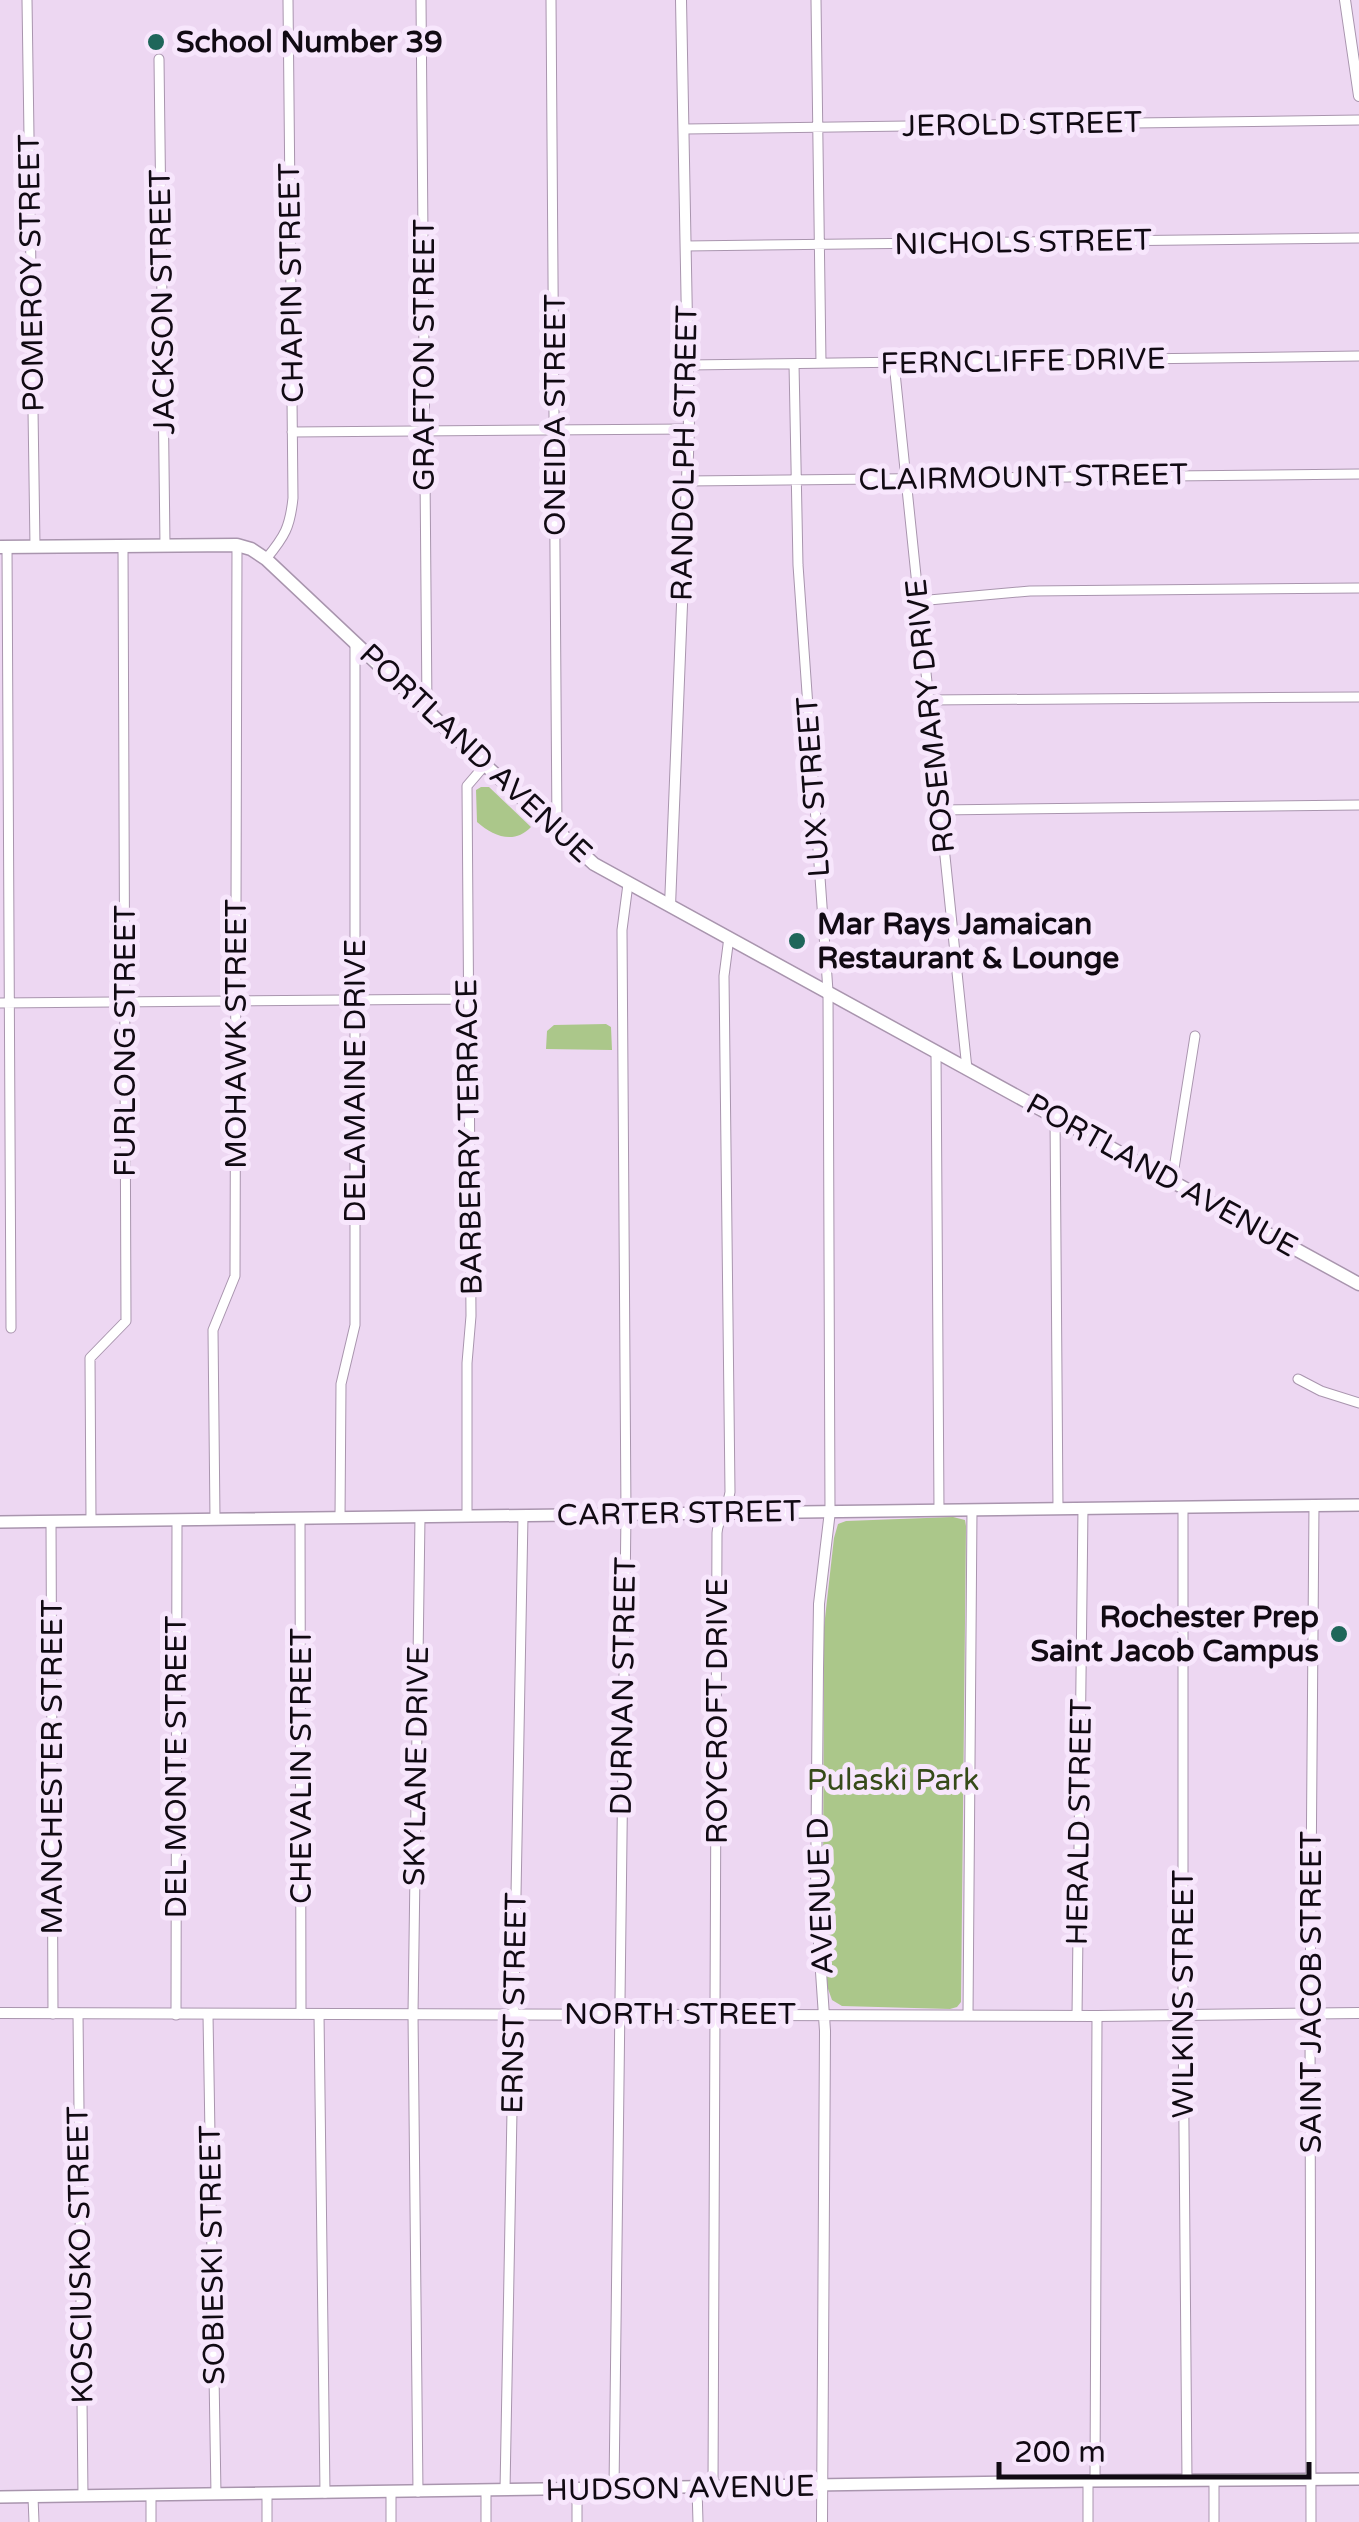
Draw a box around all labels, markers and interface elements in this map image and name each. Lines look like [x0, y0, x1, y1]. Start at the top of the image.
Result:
place label: School Number 39 [176, 24, 443, 61]
marker: School Number 39 [145, 31, 167, 53]
street label: JEROLD STREET [902, 104, 1142, 145]
street label: POMEROY STREET [11, 134, 52, 412]
street label: CHAPIN STREET [271, 163, 312, 403]
street label: JACKSON STREET [142, 169, 183, 435]
street label: GRAFTON STREET [406, 219, 443, 491]
street label: NICHOLS STREET [894, 222, 1152, 263]
street label: ONEIDA STREET [537, 294, 574, 536]
street label: RANDOLPH STREET [663, 305, 706, 601]
street label: FERNCLIFFE DRIVE [880, 341, 1166, 382]
street label: CLAIRMOUNT STREET [858, 456, 1188, 499]
street label: ROSEMARY DRIVE [898, 577, 963, 855]
street label: PORTLAND AVENUE [352, 636, 600, 871]
street label: LUX STREET [789, 695, 838, 878]
street label: MOHAWK STREET [218, 899, 255, 1169]
street label: FURLONG STREET [107, 905, 144, 1177]
place label: Mar Rays Jamaican Restaurant & Lounge [817, 906, 1119, 977]
marker: Mar Rays Jamaican Restaurant & Lounge [786, 930, 808, 952]
street label: DELAMAINE DRIVE [337, 939, 374, 1223]
street label: BARBERRY TERRACE [448, 979, 491, 1295]
street label: PORTLAND AVENUE [1020, 1085, 1304, 1265]
street label: CARTER STREET [556, 1493, 802, 1534]
street label: DURNAN STREET [603, 1556, 644, 1816]
street label: ROYCROFT DRIVE [699, 1578, 736, 1844]
street label: MANCHESTER STREET [34, 1599, 71, 1935]
place label: Rochester Prep Saint Jacob Campus [1030, 1599, 1319, 1670]
street label: DEL MONTE STREET [158, 1616, 195, 1918]
marker: Rochester Prep Saint Jacob Campus [1328, 1623, 1350, 1645]
street label: CHEVALIN STREET [283, 1628, 320, 1904]
street label: SKYLANE DRIVE [396, 1646, 437, 1886]
street label: HERALD STREET [1059, 1698, 1100, 1946]
park label: Pulaski Park [807, 1762, 979, 1799]
street label: AVENUE D [799, 1817, 842, 1975]
street label: SAINT JACOB STREET [1293, 1831, 1330, 2153]
street label: WILKINS STREET [1165, 1870, 1202, 2118]
street label: ERNST STREET [494, 1892, 535, 2114]
street label: NORTH STREET [564, 1996, 796, 2033]
street label: KOSCIUSKO STREET [59, 2106, 102, 2404]
street label: SOBIESKI STREET [192, 2125, 233, 2385]
scale bar [999, 2417, 1309, 2479]
text: 200 m [1014, 2434, 1106, 2471]
street label: HUDSON AVENUE [545, 2468, 815, 2509]

